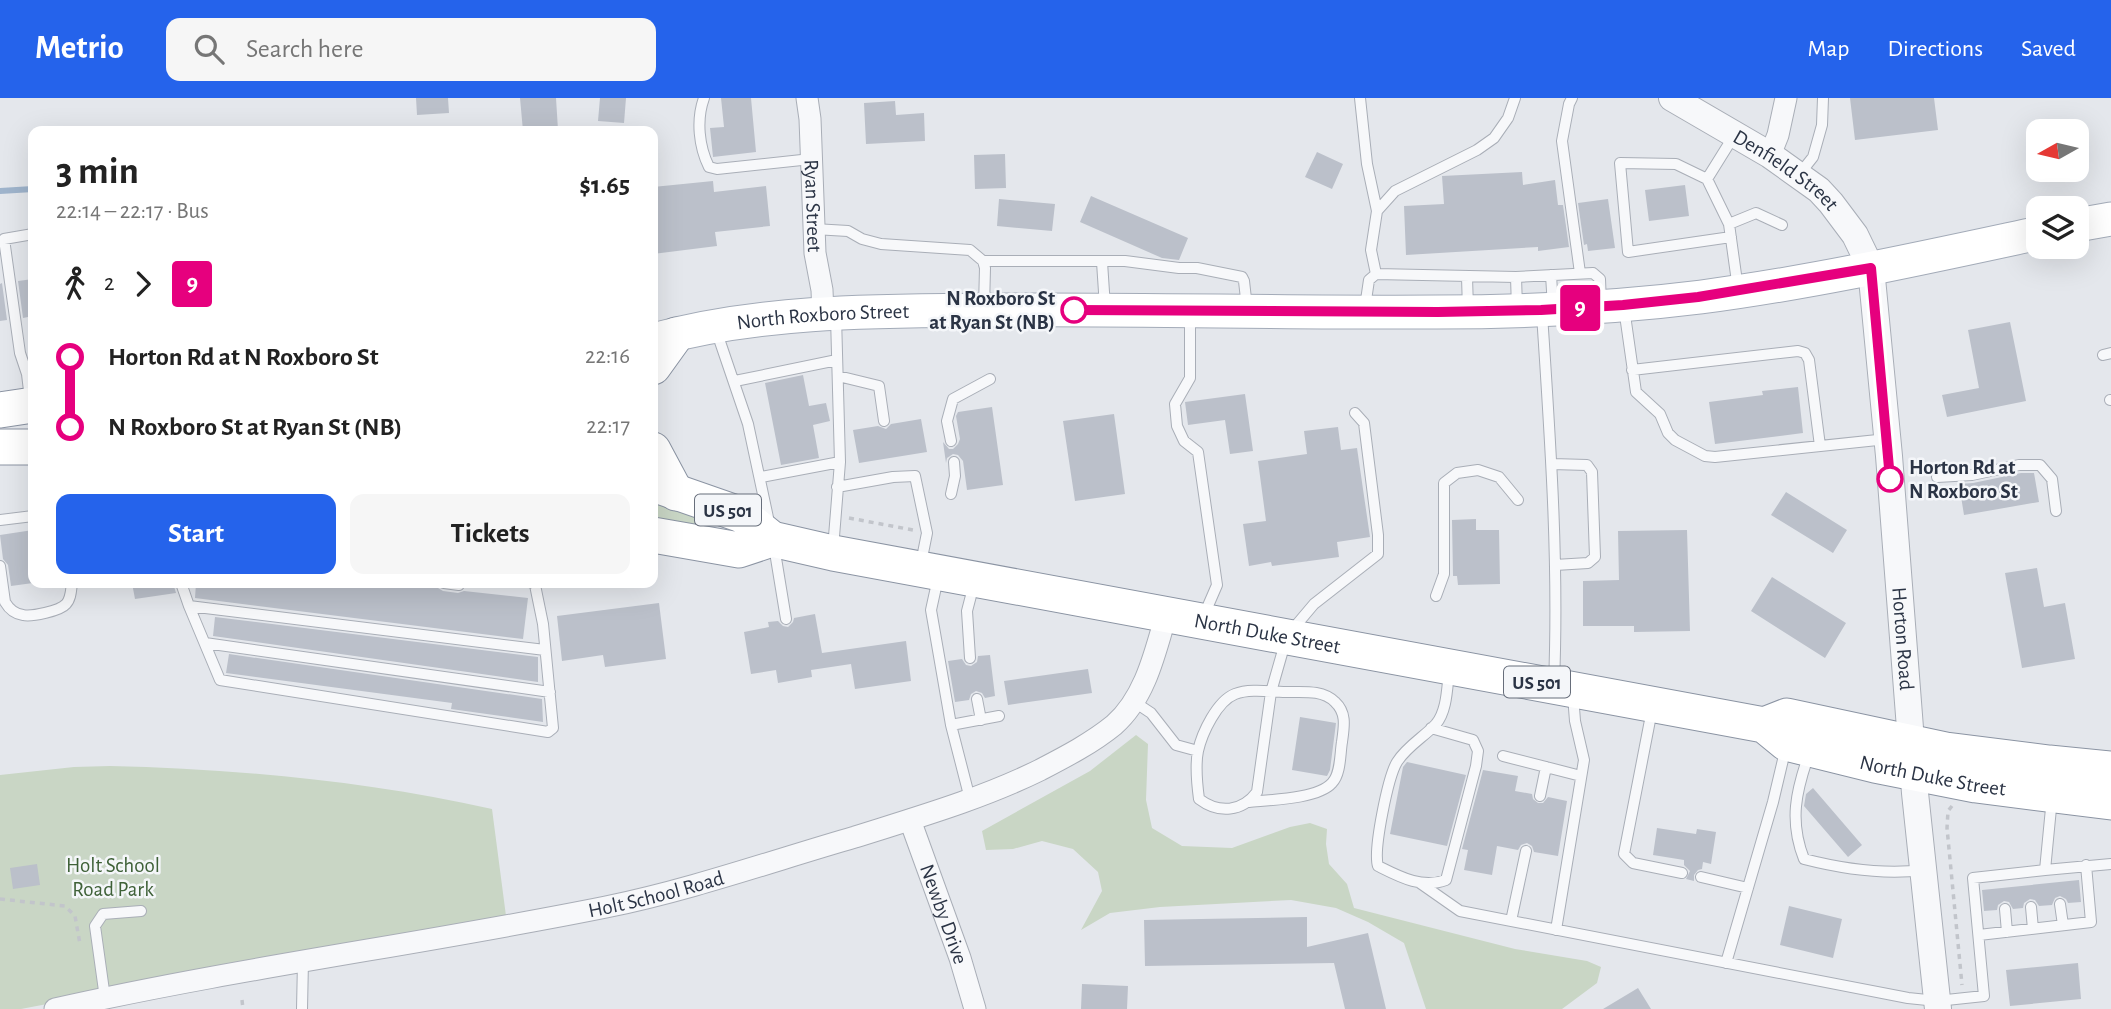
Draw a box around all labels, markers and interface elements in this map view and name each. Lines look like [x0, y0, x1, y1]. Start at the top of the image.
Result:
search box [166, 18, 656, 81]
icon: search [190, 30, 228, 68]
text: Metrio [35, 32, 124, 65]
text: Search here [246, 36, 363, 62]
text: Map [1807, 37, 1849, 61]
text: Directions [1887, 37, 1983, 61]
text: Saved [2021, 37, 2076, 61]
north arrow [2026, 119, 2090, 182]
map controls [2026, 119, 2089, 259]
street label: Denfield Street [1729, 126, 1843, 215]
text: 3 min [56, 153, 139, 191]
street label: Ryan Street [801, 159, 825, 253]
text: $1.65 [579, 172, 630, 198]
button: layers [2026, 196, 2089, 259]
text: 22:14 – 22:17 · Bus [56, 200, 209, 223]
icon: walk [56, 265, 94, 303]
icon: forward [124, 265, 162, 303]
text: 2 [104, 272, 114, 295]
text: 9 [186, 272, 198, 296]
line badge: 9 [1557, 285, 1603, 331]
place label: N Roxboro St at Ryan St (NB) [929, 288, 1055, 333]
text: 9 [1574, 296, 1586, 320]
marker: N Roxboro St at Ryan St (NB) [1061, 297, 1087, 323]
street label: North Roxboro Street [735, 301, 910, 333]
text: Horton Rd at N Roxboro St [108, 344, 378, 370]
text: 22:16 [585, 345, 630, 368]
text: N Roxboro St at Ryan St (NB) [108, 414, 402, 440]
text: 22:17 [586, 415, 630, 438]
place label: Horton Rd at N Roxboro St [1909, 457, 2018, 502]
marker: Horton Rd at N Roxboro St [1877, 466, 1903, 492]
button: Start [56, 494, 336, 574]
button: Tickets [350, 494, 630, 574]
road number: US 501 [695, 494, 761, 526]
street label: Horton Road [1888, 586, 1917, 691]
street label: North Duke Street [1193, 610, 1342, 658]
road number: US 501 [1504, 666, 1570, 698]
street label: North Duke Street [1858, 752, 2007, 800]
park label: Holt School Road Park [66, 855, 160, 900]
street label: Newby Drive [916, 862, 971, 966]
street label: Holt School Road [586, 867, 727, 921]

